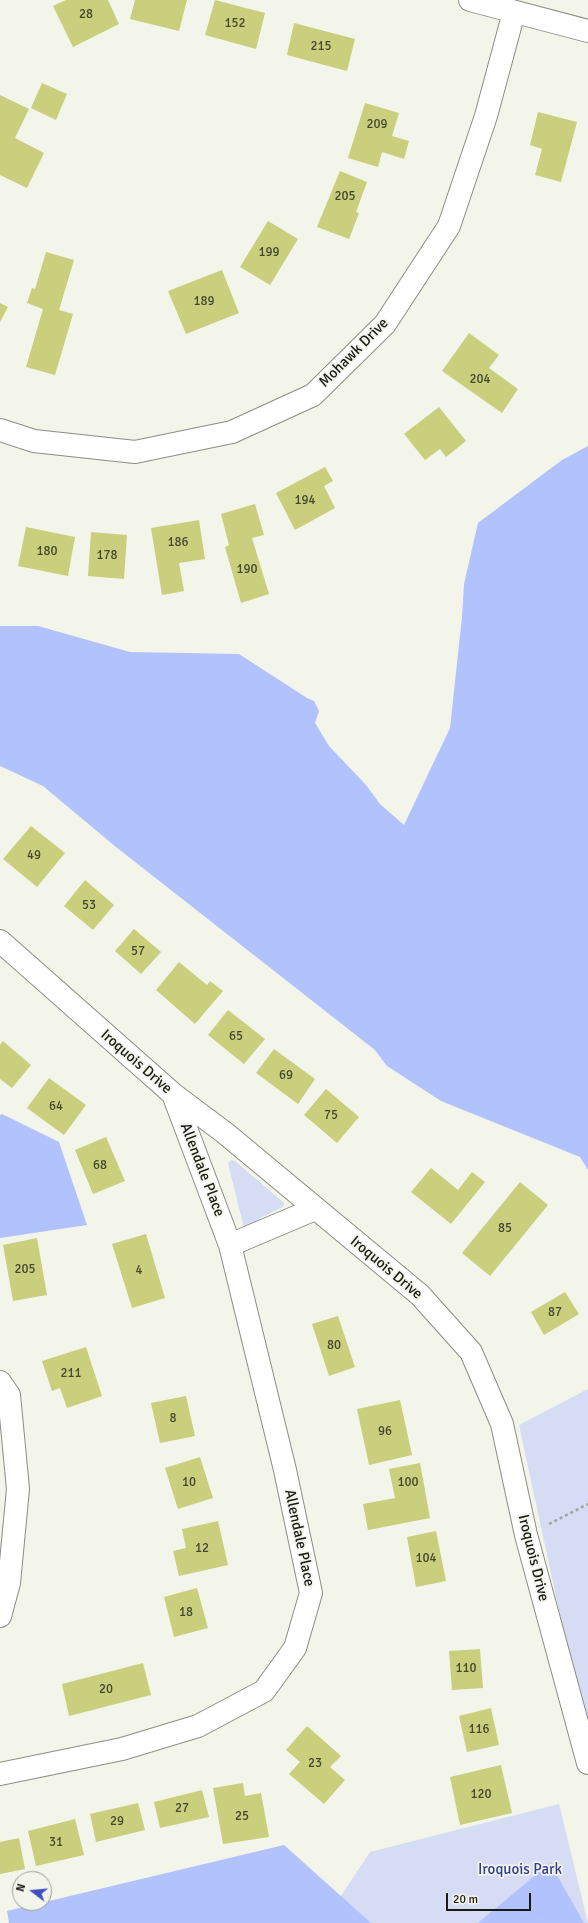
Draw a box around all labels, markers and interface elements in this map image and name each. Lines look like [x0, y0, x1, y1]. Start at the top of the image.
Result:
house number: 28 [79, 7, 93, 23]
house number: 152 [224, 16, 246, 32]
house number: 215 [310, 39, 332, 55]
house number: 209 [366, 117, 388, 133]
house number: 205 [334, 189, 356, 205]
house number: 199 [258, 245, 280, 261]
house number: 189 [193, 294, 215, 310]
street label: Mohawk Drive [316, 315, 392, 391]
house number: 204 [469, 372, 491, 388]
house number: 194 [294, 493, 316, 509]
house number: 186 [167, 535, 189, 551]
house number: 180 [36, 544, 58, 560]
house number: 178 [96, 548, 118, 564]
house number: 190 [236, 562, 258, 578]
house number: 49 [27, 848, 41, 864]
house number: 53 [82, 898, 96, 914]
house number: 57 [131, 944, 145, 960]
street label: Iroquois Drive [97, 1026, 175, 1098]
house number: 65 [229, 1029, 243, 1045]
house number: 69 [279, 1068, 293, 1084]
house number: 64 [49, 1099, 63, 1115]
house number: 75 [324, 1108, 338, 1124]
street label: Allendale Place [176, 1121, 228, 1219]
house number: 68 [93, 1158, 107, 1174]
house number: 85 [498, 1221, 512, 1237]
street label: Iroquois Drive [346, 1233, 426, 1303]
house number: 205 [14, 1262, 36, 1278]
house number: 4 [135, 1263, 143, 1279]
house number: 87 [548, 1305, 562, 1321]
house number: 80 [327, 1338, 341, 1354]
house number: 211 [60, 1366, 82, 1382]
house number: 8 [169, 1411, 177, 1427]
house number: 96 [378, 1424, 392, 1440]
house number: 10 [182, 1475, 196, 1491]
house number: 100 [397, 1475, 419, 1491]
street label: Allendale Place [280, 1488, 318, 1588]
street label: Iroquois Drive [514, 1513, 552, 1603]
house number: 12 [195, 1541, 209, 1557]
house number: 104 [415, 1551, 437, 1567]
house number: 18 [179, 1605, 193, 1621]
house number: 110 [455, 1661, 477, 1677]
house number: 20 [99, 1682, 113, 1698]
house number: 116 [468, 1722, 490, 1738]
house number: 23 [308, 1756, 322, 1772]
house number: 120 [470, 1787, 492, 1803]
house number: 27 [175, 1801, 189, 1817]
house number: 25 [235, 1809, 249, 1825]
house number: 29 [110, 1814, 124, 1830]
house number: 31 [49, 1835, 63, 1851]
park label: Iroquois Park [478, 1861, 562, 1879]
north arrow [12, 1871, 52, 1911]
text: N [14, 1882, 28, 1893]
scale bar [448, 1885, 533, 1911]
text: 20 m [453, 1892, 478, 1907]

